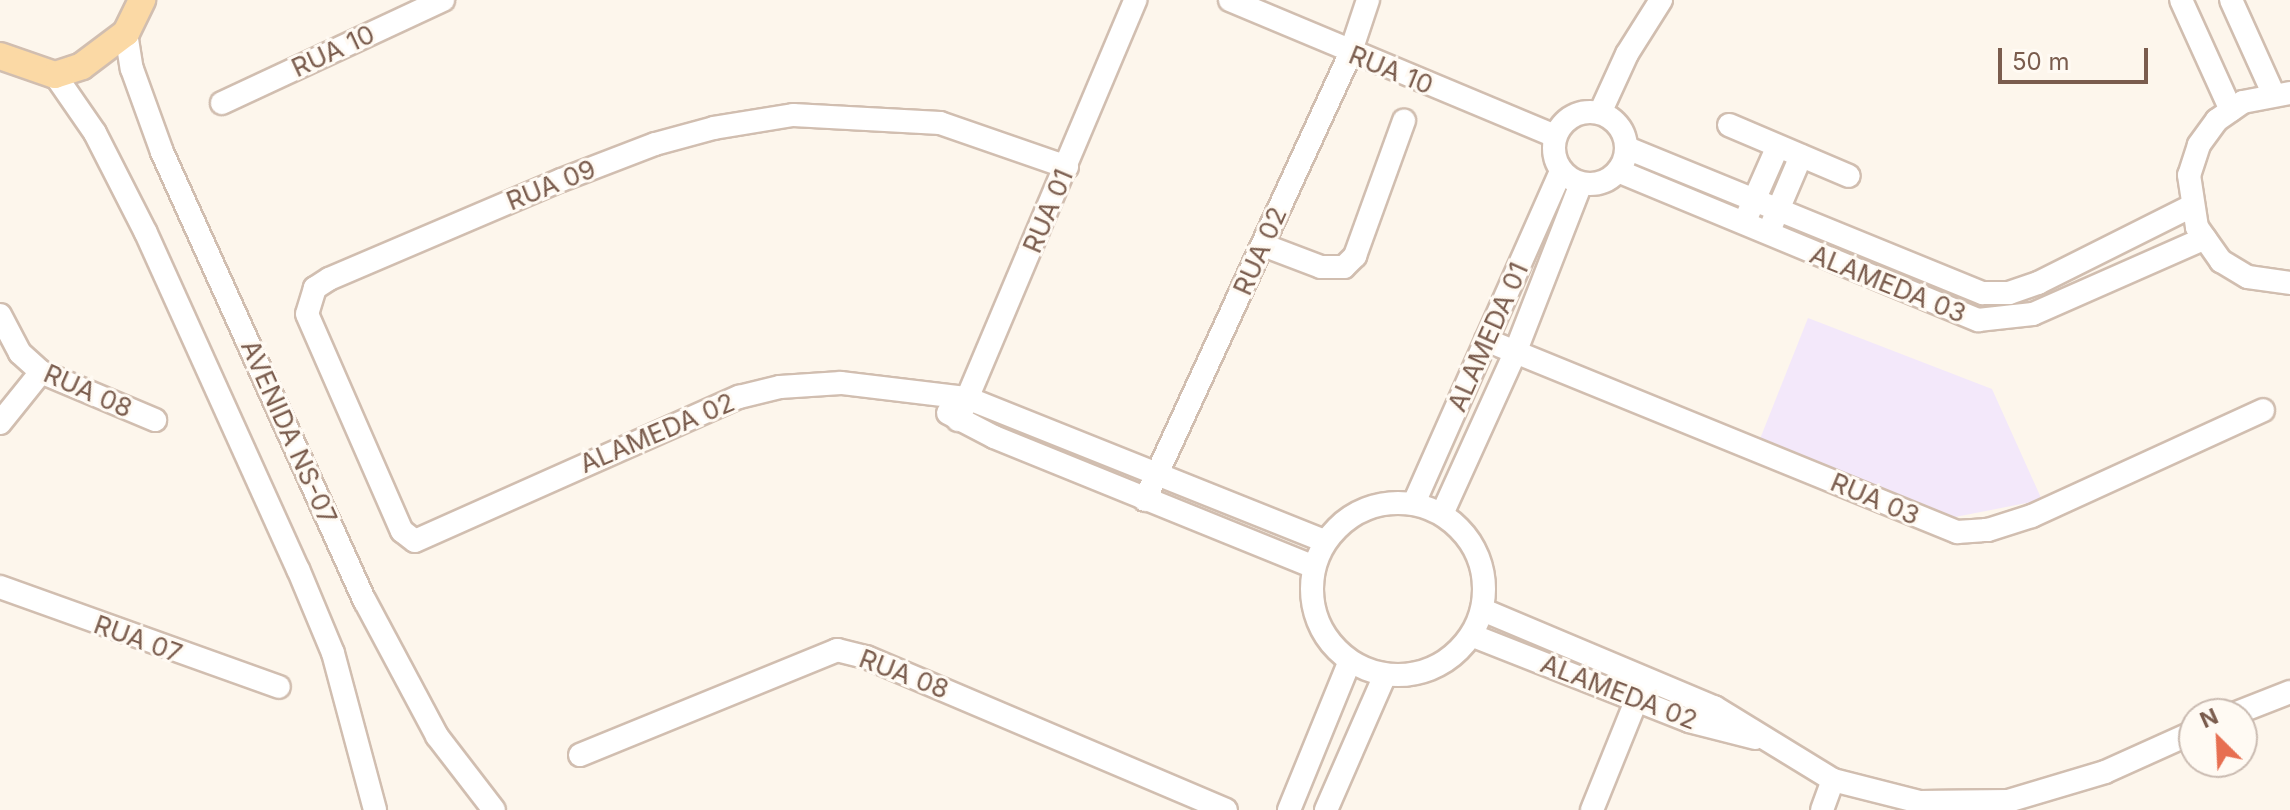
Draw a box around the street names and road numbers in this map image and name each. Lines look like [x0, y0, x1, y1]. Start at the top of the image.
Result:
street label: RUA 10 [287, 18, 379, 84]
street label: RUA 10 [1344, 39, 1438, 101]
street label: RUA 09 [502, 153, 600, 217]
street label: RUA 01 [1016, 164, 1080, 258]
street label: RUA 02 [1227, 202, 1293, 300]
street label: ALAMEDA 03 [1806, 239, 1970, 329]
street label: ALAMEDA 01 [1441, 258, 1535, 416]
street label: AVENIDA NS-07 [234, 335, 344, 529]
street label: RUA 08 [39, 358, 137, 424]
street label: ALAMEDA 02 [575, 386, 739, 480]
street label: RUA 03 [1826, 466, 1924, 532]
street label: RUA 07 [90, 609, 186, 669]
street label: RUA 08 [855, 643, 953, 705]
street label: ALAMEDA 02 [1536, 648, 1702, 736]

